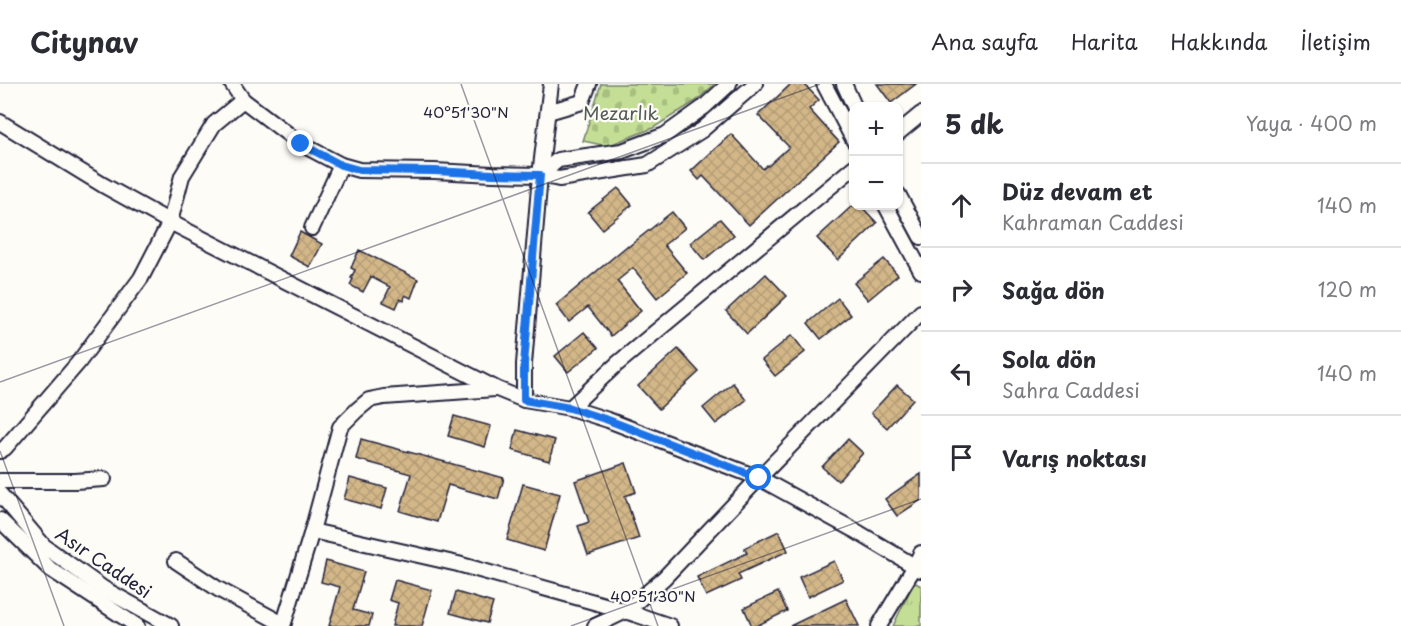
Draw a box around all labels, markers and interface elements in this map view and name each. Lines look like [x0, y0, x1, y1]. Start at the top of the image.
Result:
text: Citynav [30, 20, 138, 63]
text: Ana sayfa [931, 25, 1038, 57]
text: Harita [1071, 25, 1138, 57]
text: Hakkında [1171, 25, 1267, 57]
text: İletişim [1300, 25, 1371, 57]
park label: Mezarlık [583, 99, 659, 126]
text: 40°51'30"N [423, 100, 509, 123]
map controls [849, 102, 903, 210]
button: + [849, 102, 903, 156]
text: 5 dk [945, 104, 1004, 143]
text: Yaya · 400 m [1246, 108, 1377, 138]
route end [287, 130, 313, 156]
button: − [849, 156, 903, 210]
text: Düz devam et [1002, 174, 1153, 207]
icon: ahead [945, 189, 978, 222]
text: 140 m [1317, 190, 1377, 220]
text: Kahraman Caddesi [1002, 207, 1184, 237]
icon: right [945, 273, 978, 306]
text: Sağa dön [1002, 273, 1105, 306]
text: 120 m [1318, 274, 1377, 304]
text: Sola dön [1002, 342, 1096, 375]
icon: left [945, 357, 978, 390]
text: 140 m [1317, 358, 1377, 388]
text: Sahra Caddesi [1002, 375, 1140, 405]
icon: arrive [945, 441, 978, 474]
text: Varış noktası [1002, 441, 1147, 474]
route start [745, 464, 771, 490]
street label: Asır Caddesi [51, 520, 157, 604]
text: 40°51'30"N [610, 584, 696, 607]

